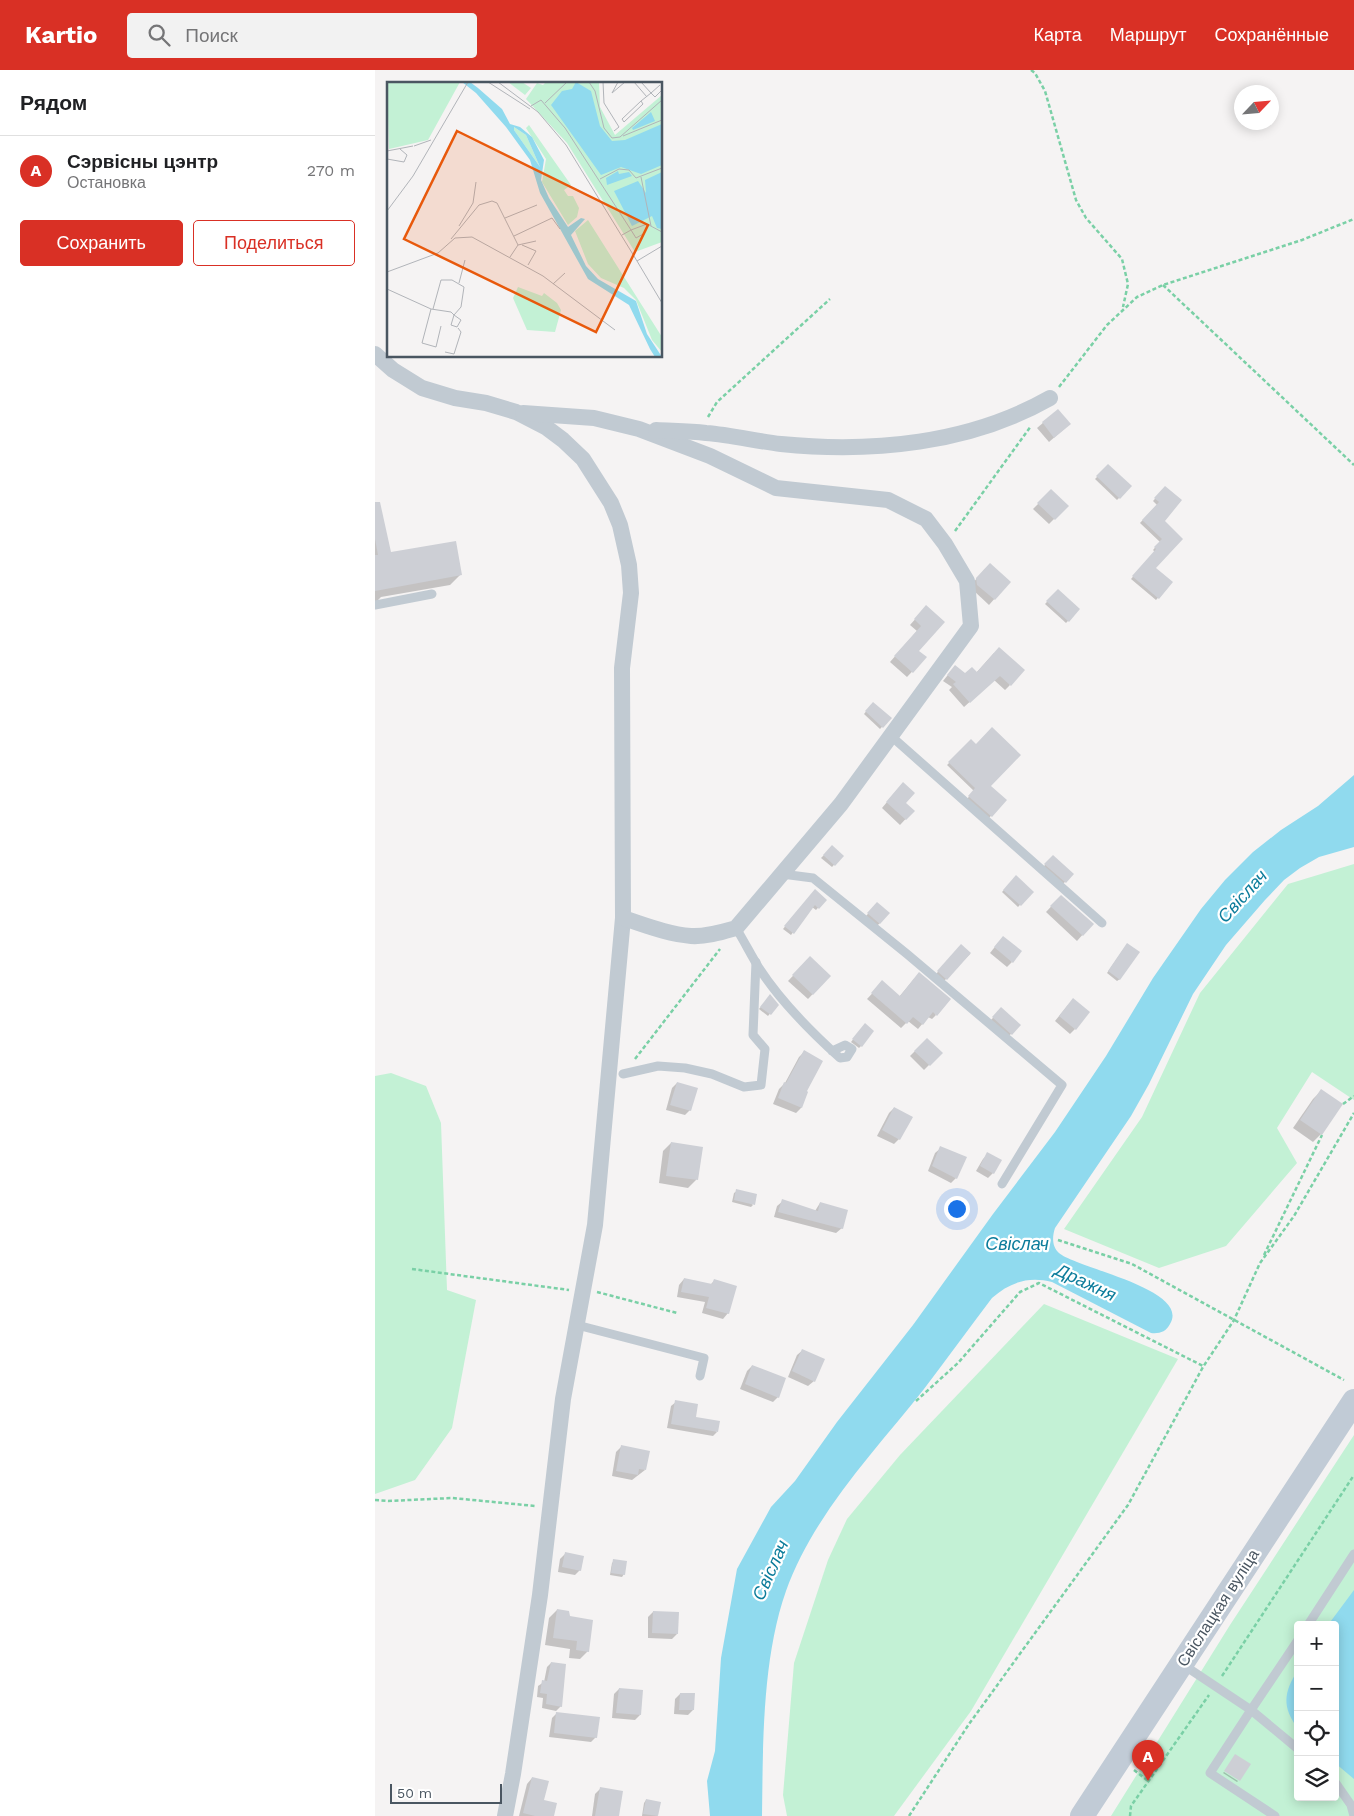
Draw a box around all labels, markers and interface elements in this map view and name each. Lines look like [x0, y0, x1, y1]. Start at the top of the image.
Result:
search box [127, 13, 477, 58]
text: Kartio [25, 21, 97, 49]
icon: search [145, 21, 173, 49]
text: Поиск [185, 24, 238, 47]
text: Карта [1034, 24, 1082, 45]
text: Маршрут [1110, 24, 1186, 45]
text: Сохранённые [1214, 24, 1329, 45]
inset map [387, 82, 663, 358]
north arrow [1234, 85, 1279, 130]
text: Рядом [20, 90, 87, 115]
text: Сэрвісны цэнтр [67, 150, 218, 173]
text: A [31, 161, 41, 180]
text: 270 m [307, 161, 355, 180]
text: Остановка [67, 173, 146, 192]
button: Сохранить [20, 220, 183, 266]
button: Поделиться [193, 220, 355, 266]
water label: Свіслач [1213, 865, 1271, 927]
your location [944, 1196, 970, 1222]
water label: Свіслач [985, 1233, 1049, 1254]
water label: Дражня [1050, 1258, 1120, 1305]
water label: Свіслач [747, 1537, 793, 1603]
street label: Свіслацкая вуліца [1173, 1546, 1263, 1670]
map controls [1294, 1621, 1339, 1801]
button: + [1294, 1621, 1339, 1666]
button: − [1294, 1666, 1339, 1711]
button: locate [1294, 1711, 1339, 1756]
pin: A [1132, 1740, 1164, 1781]
button: layers [1294, 1756, 1339, 1801]
scale bar [390, 1781, 503, 1804]
text: 50 m [397, 1785, 432, 1801]

